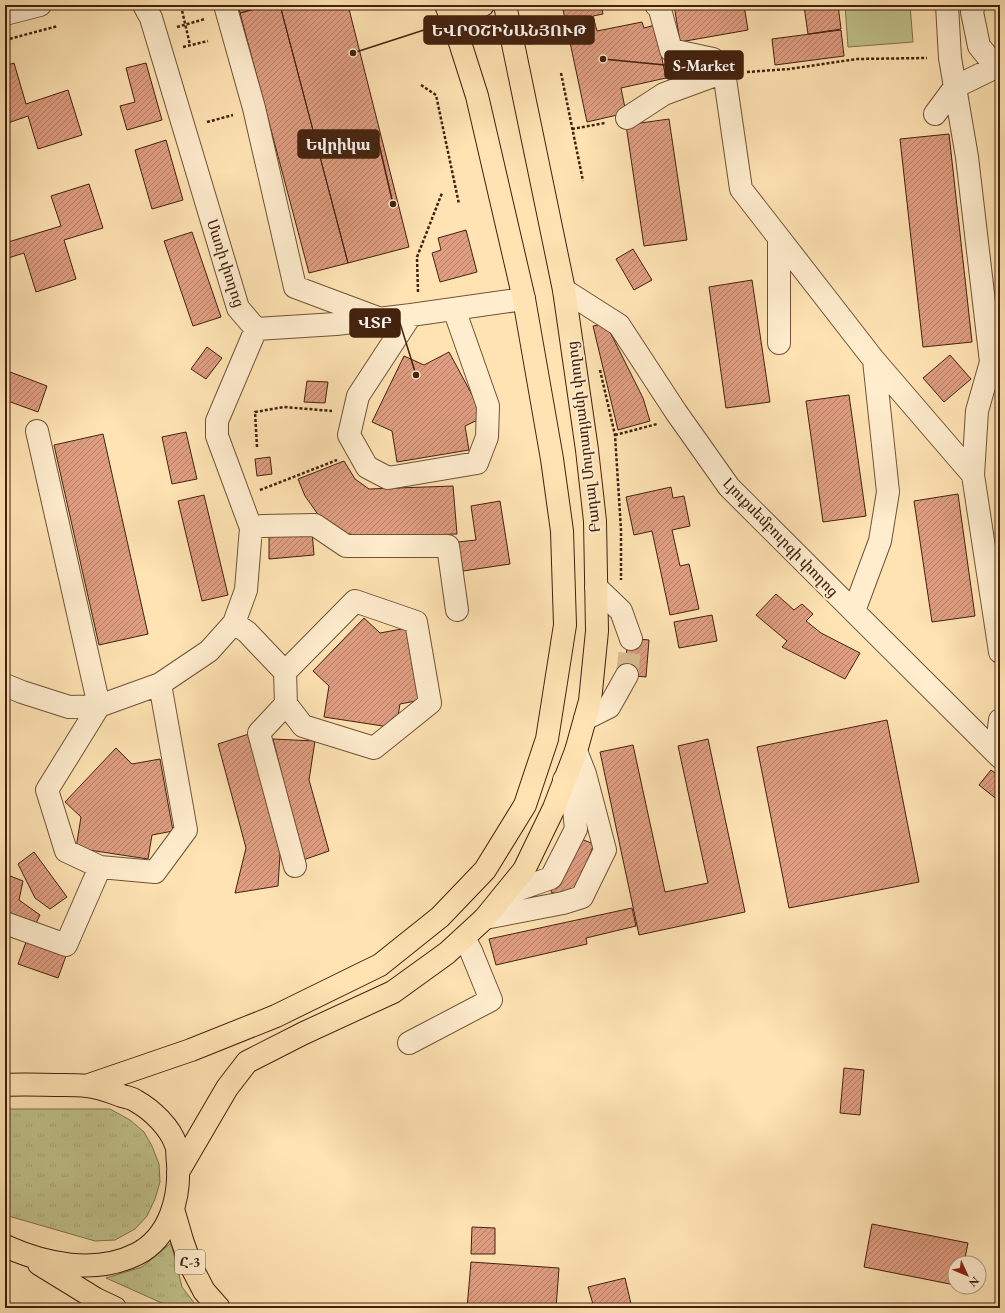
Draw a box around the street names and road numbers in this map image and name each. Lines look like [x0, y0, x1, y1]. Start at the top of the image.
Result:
street label: Մառի փողոց [203, 217, 249, 309]
street label: Բադալ Մուրադյանի փողոց [562, 340, 604, 534]
street label: Լյուքսեմբուրգի փողոց [719, 473, 843, 601]
road number: Հ-3 [175, 1250, 205, 1274]

